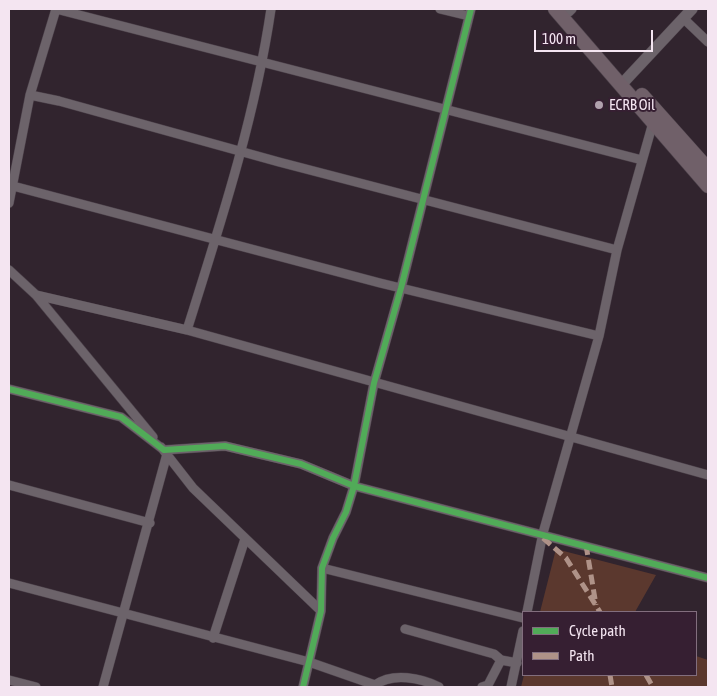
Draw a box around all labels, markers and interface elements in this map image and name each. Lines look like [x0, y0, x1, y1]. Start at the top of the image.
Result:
scale bar [537, 20, 656, 52]
text: 100 m [542, 30, 576, 47]
place label: ECRB Oil [609, 96, 655, 114]
marker: ECRB Oil [593, 99, 605, 111]
legend [522, 611, 697, 676]
text: Cycle path [569, 622, 626, 639]
text: Path [569, 647, 595, 664]

